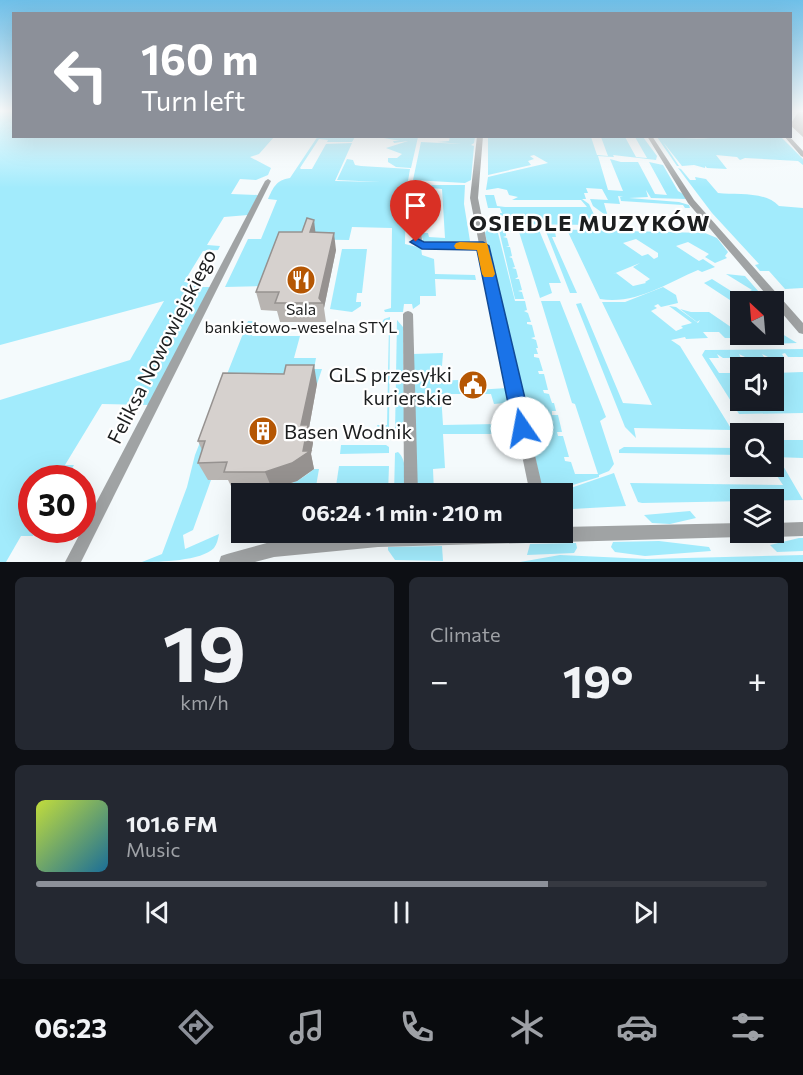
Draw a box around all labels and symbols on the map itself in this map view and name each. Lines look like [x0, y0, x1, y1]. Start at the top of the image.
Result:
pin [390, 180, 441, 242]
district label: OSIEDLE MUZYKÓW [469, 209, 711, 236]
street label: Feliksa Nowowiejskiego [102, 245, 220, 447]
restaurant icon: Sala bankietowo-weselna STYL [285, 264, 317, 296]
north arrow [730, 291, 784, 345]
place label: Sala bankietowo-weselna STYL [204, 299, 398, 336]
place label: GLS przesyłki kurierskie [329, 362, 452, 409]
public building icon: GLS przesyłki kurierskie [457, 369, 489, 401]
position arrow [490, 396, 554, 460]
building icon: Basen Wodnik [247, 415, 279, 447]
place label: Basen Wodnik [284, 419, 412, 443]
speed limit sign: 30 [18, 465, 96, 543]

